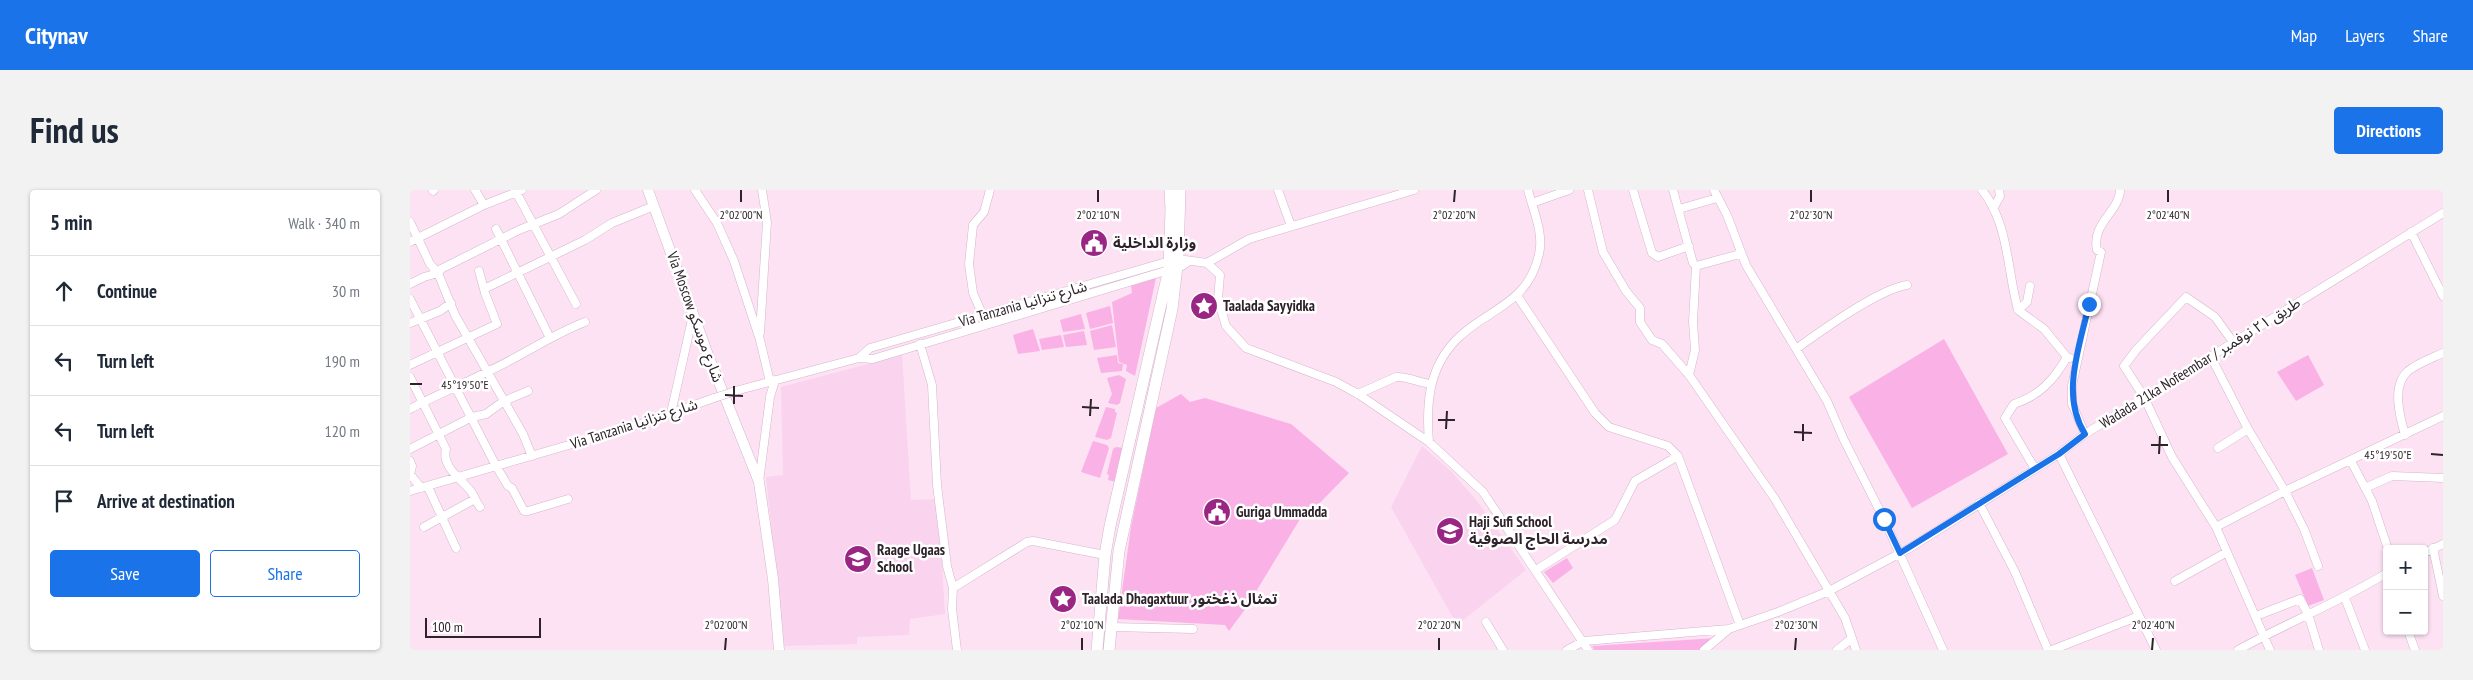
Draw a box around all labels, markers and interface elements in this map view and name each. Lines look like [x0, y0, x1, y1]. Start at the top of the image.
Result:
text: Citynav [25, 20, 88, 51]
text: Map [2291, 24, 2317, 47]
text: Layers [2345, 24, 2385, 47]
text: Share [2413, 24, 2448, 47]
text: Find us [30, 107, 119, 153]
button: Directions [2334, 107, 2443, 154]
text: 2°02'00"N [719, 207, 763, 222]
text: 2°02'10"N [1076, 207, 1120, 222]
text: 2°02'20"N [1432, 207, 1476, 222]
text: 2°02'30"N [1789, 207, 1833, 222]
text: 2°02'40"N [2146, 207, 2190, 222]
text: 5 min [50, 209, 92, 236]
text: Walk · 340 m [288, 213, 360, 233]
public building icon: وزارة الداخلية [1079, 228, 1109, 258]
place label: وزارة الداخلية [1113, 233, 1196, 252]
street label: Via Moscow شارع موسكو [660, 248, 728, 386]
street label: Via Tanzania شارع تنزانيا [956, 276, 1090, 334]
icon: ahead [50, 277, 78, 305]
text: Continue [97, 279, 157, 303]
text: 30 m [332, 281, 360, 301]
place icon: Taalada Sayyidka [1189, 291, 1219, 321]
route end [2078, 293, 2101, 316]
street label: Wadada 21ka Nofeembar / طريق ٢١ نوفمبر [2096, 293, 2304, 433]
place label: Taalada Sayyidka [1223, 296, 1315, 315]
icon: left [50, 347, 78, 375]
text: Turn left [97, 349, 154, 373]
text: 190 m [325, 351, 360, 371]
text: 45°19'50"E [441, 377, 489, 392]
street label: Via Tanzania شارع تنزانيا [567, 394, 701, 456]
icon: left [50, 417, 78, 445]
text: Turn left [97, 419, 154, 443]
text: 120 m [325, 421, 360, 441]
text: 45°19'50"E [2364, 447, 2412, 462]
icon: arrive [50, 487, 78, 515]
text: Arrive at destination [97, 489, 235, 513]
public building icon: Guriga Ummadda [1202, 497, 1232, 527]
place label: Guriga Ummadda [1236, 502, 1327, 521]
route start [1873, 508, 1896, 531]
place label: Haji Sufi School مدرسة الحاج الصوفية [1469, 512, 1608, 550]
school or university icon: Haji Sufi School مدرسة الحاج الصوفية [1435, 516, 1465, 546]
place label: Raage Ugaas School [877, 540, 945, 576]
school or university icon: Raage Ugaas School [843, 544, 873, 574]
map controls [2383, 545, 2428, 635]
button: + [2383, 545, 2428, 590]
button: Save [50, 550, 200, 597]
button: Share [210, 550, 360, 597]
place icon: Taalada Dhagaxtuur تمثال ذغختور [1048, 584, 1078, 614]
place label: Taalada Dhagaxtuur تمثال ذغختور [1082, 589, 1278, 608]
button: − [2383, 590, 2428, 635]
scale bar [425, 615, 541, 638]
text: 2°02'00"N [704, 617, 748, 632]
text: 2°02'10"N [1060, 617, 1104, 632]
text: 2°02'20"N [1417, 617, 1461, 632]
text: 2°02'30"N [1774, 617, 1818, 632]
text: 2°02'40"N [2131, 617, 2175, 632]
text: 100 m [432, 618, 463, 636]

